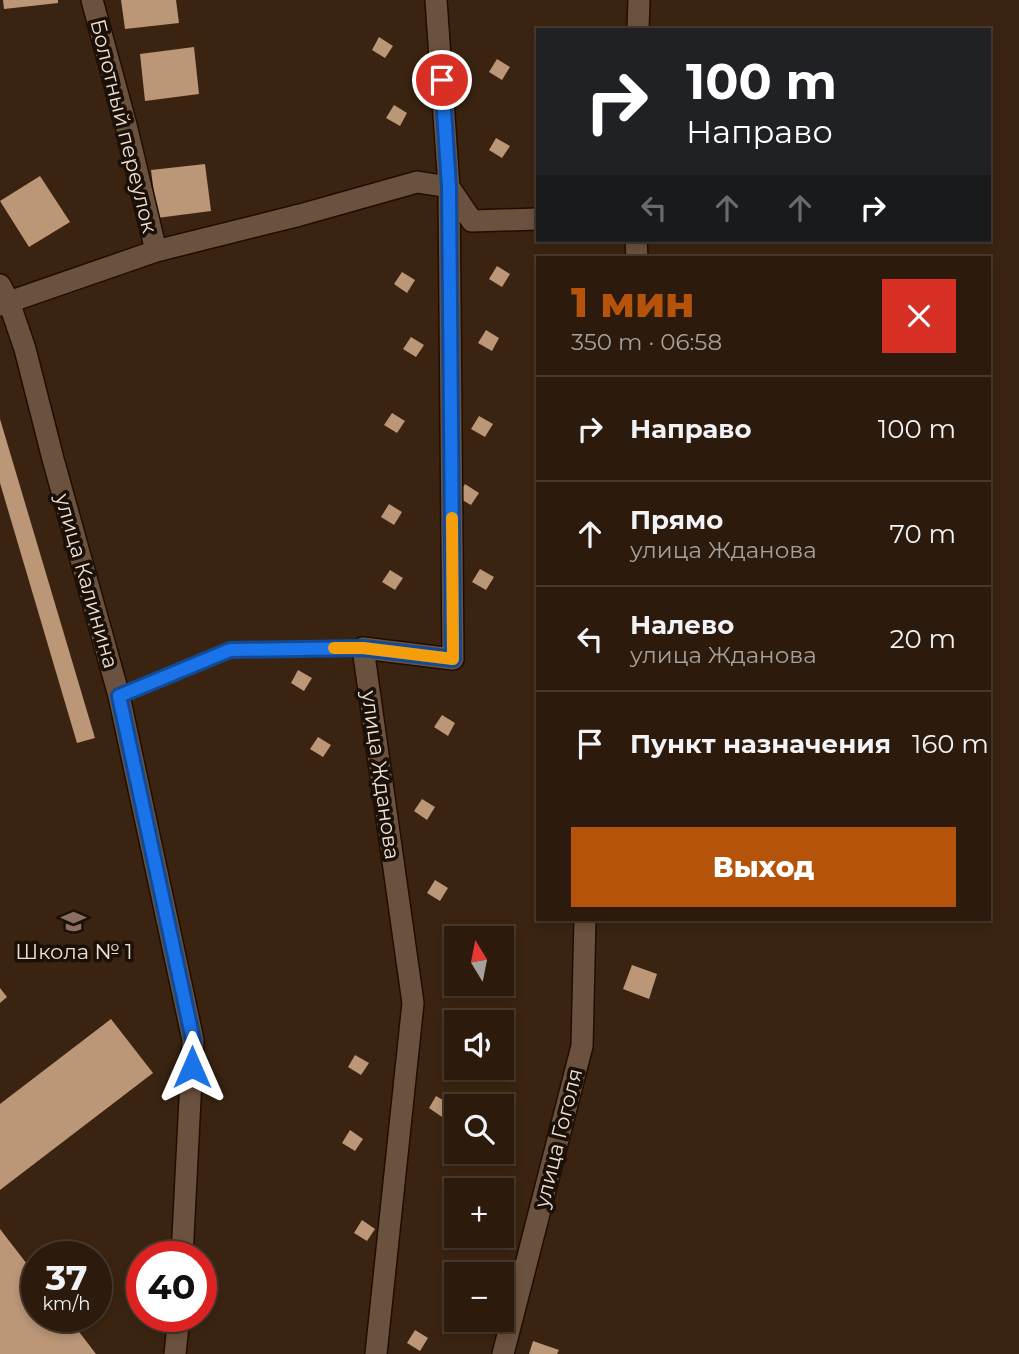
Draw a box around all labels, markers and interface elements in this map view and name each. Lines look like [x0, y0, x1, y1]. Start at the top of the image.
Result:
street label: Болотный переулок [85, 16, 163, 236]
pin [412, 50, 472, 110]
text: 100 m [686, 52, 837, 111]
icon: right [571, 56, 662, 147]
icon: arrive [423, 61, 461, 99]
text: Направо [686, 112, 833, 151]
icon: left [635, 189, 673, 227]
icon: ahead [708, 189, 746, 227]
icon: ahead [781, 189, 819, 227]
icon: right [854, 189, 892, 227]
text: 1 мин [571, 276, 695, 328]
button: close [882, 279, 956, 353]
text: 350 m · 06:58 [571, 328, 722, 356]
icon: right [571, 410, 609, 448]
text: Направо [630, 413, 751, 445]
text: 100 m [878, 413, 956, 445]
street label: улица Калинина [50, 490, 124, 671]
text: Прямо [630, 504, 723, 536]
icon: ahead [571, 515, 609, 553]
text: 70 m [890, 518, 956, 550]
text: улица Жданова [630, 536, 817, 564]
text: Налево [630, 609, 734, 641]
icon: left [571, 620, 609, 658]
text: 20 m [890, 623, 956, 655]
text: улица Жданова [630, 641, 817, 669]
street label: улица Жданова [357, 688, 405, 861]
icon: arrive [571, 725, 609, 763]
text: Пункт назначения [630, 728, 891, 760]
text: 160 m [912, 728, 989, 760]
button: Выход [571, 827, 956, 907]
school or university icon: Школа № 1 [60, 908, 88, 936]
north arrow [444, 926, 514, 996]
map controls [444, 926, 514, 1332]
place label: Школа № 1 [15, 939, 133, 964]
button: sound [444, 1010, 514, 1080]
position arrow [155, 1030, 229, 1104]
street label: улица Гоголя [528, 1066, 587, 1211]
button: search [444, 1094, 514, 1164]
button: + [444, 1178, 514, 1248]
speed limit sign: 40 [126, 1241, 217, 1332]
text: 37 [45, 1256, 88, 1299]
button: − [444, 1262, 514, 1332]
text: km/h [42, 1293, 91, 1315]

